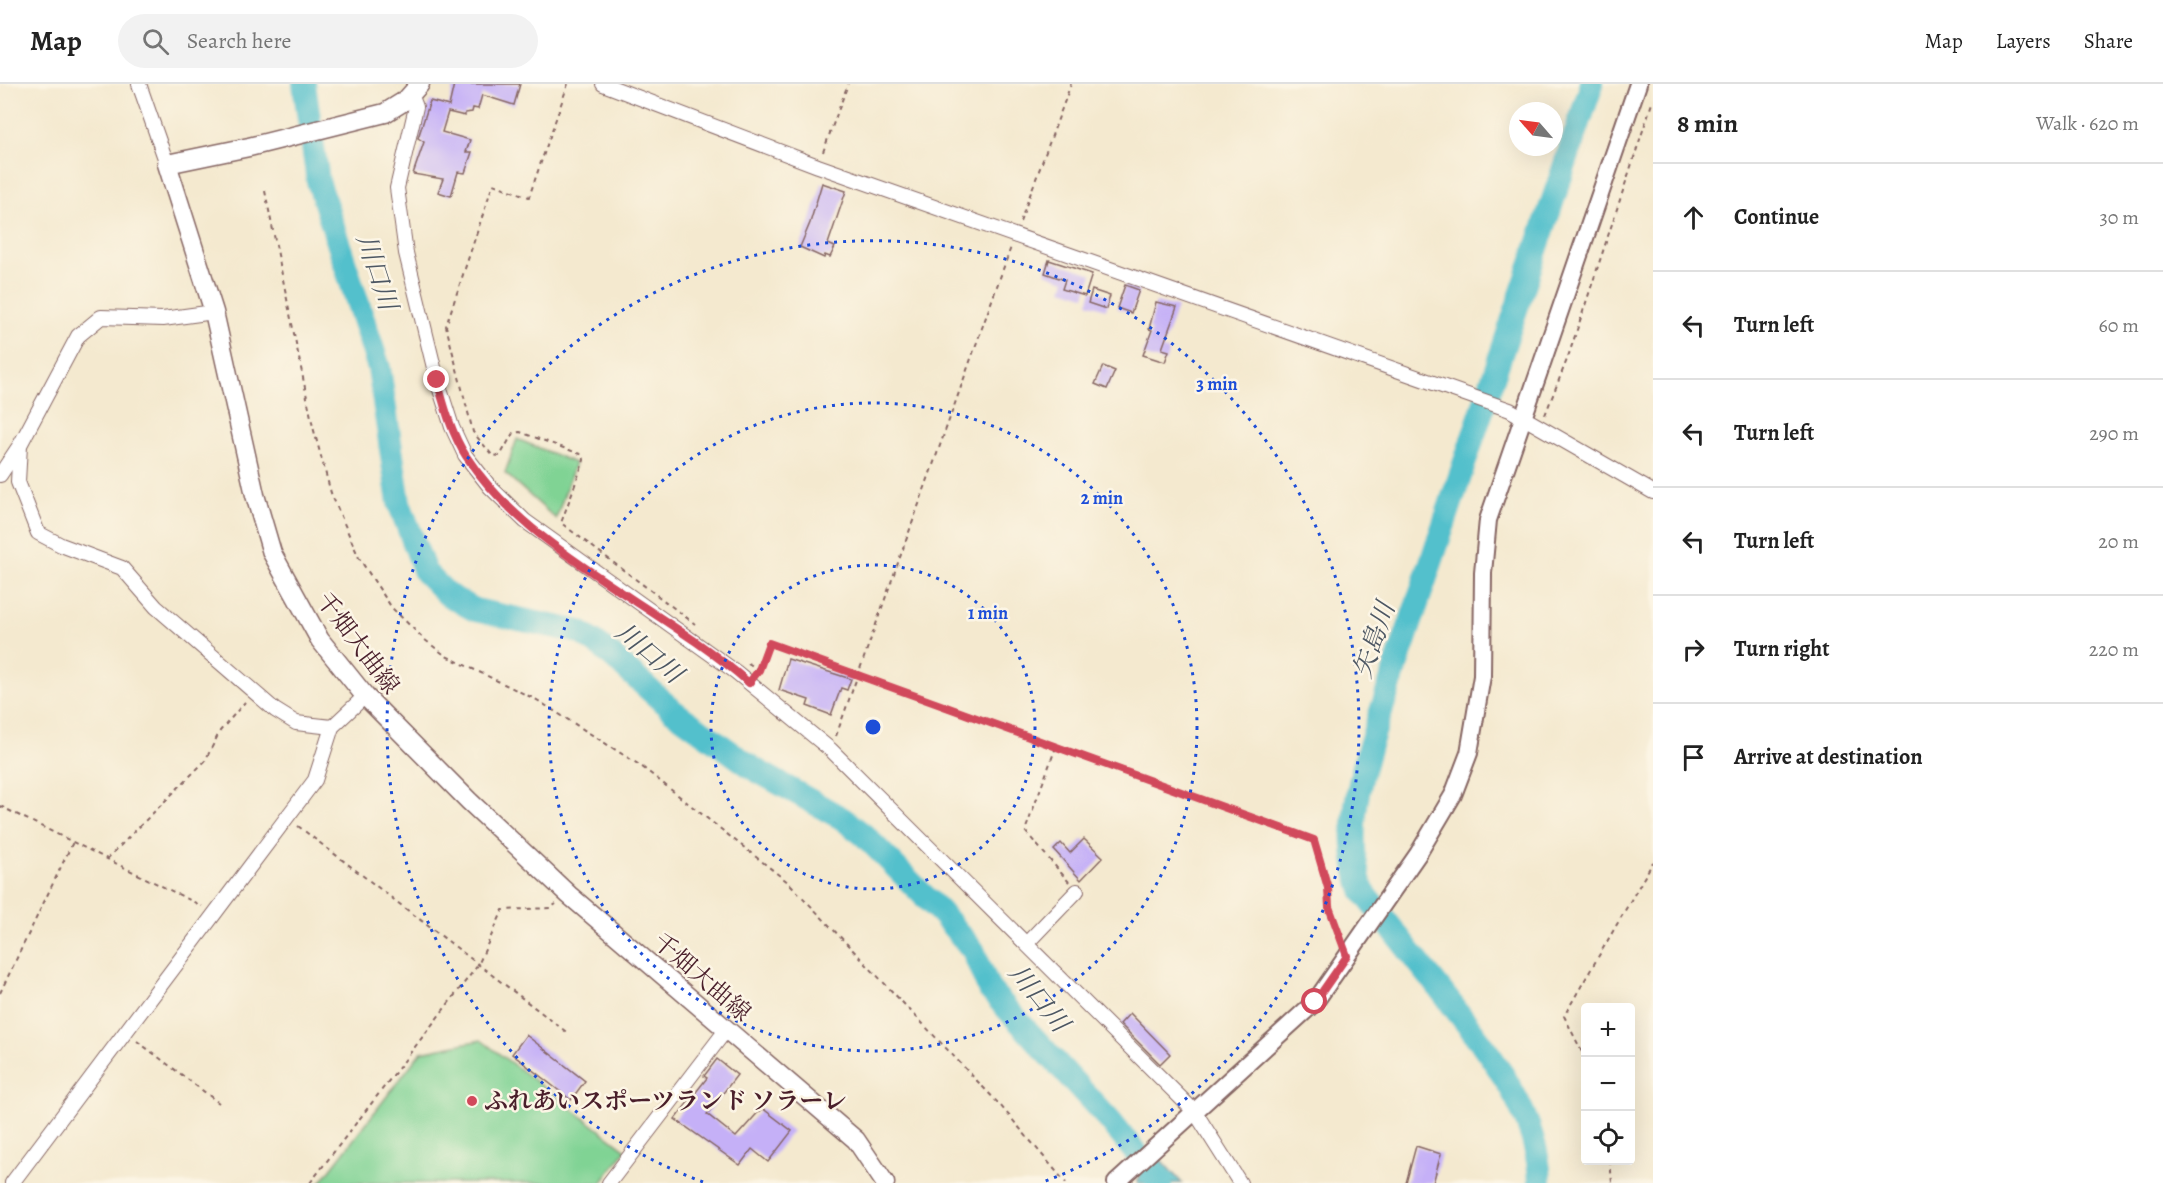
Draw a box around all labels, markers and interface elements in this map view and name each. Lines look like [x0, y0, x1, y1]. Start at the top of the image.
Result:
search box [118, 14, 538, 68]
text: Map [30, 22, 82, 60]
icon: search [139, 25, 172, 58]
text: Search here [187, 26, 291, 56]
text: Map [1924, 27, 1963, 55]
text: Layers [1996, 27, 2051, 55]
text: Share [2084, 27, 2133, 55]
north arrow [1509, 102, 1563, 156]
text: 8 min [1677, 106, 1738, 141]
text: Walk · 620 m [2036, 110, 2139, 137]
icon: ahead [1677, 201, 1710, 234]
text: Continue [1734, 202, 1819, 232]
text: 30 m [2099, 204, 2139, 231]
water label: 川口川 [348, 229, 407, 317]
icon: left [1677, 309, 1710, 342]
text: Turn left [1734, 310, 1814, 340]
text: 60 m [2099, 312, 2139, 339]
route end [423, 366, 449, 392]
text: 3 min [1196, 372, 1238, 396]
icon: left [1677, 417, 1710, 450]
text: Turn left [1734, 418, 1814, 448]
text: 290 m [2089, 420, 2139, 447]
text: 2 min [1081, 486, 1123, 510]
icon: left [1677, 525, 1710, 558]
text: Turn left [1734, 526, 1814, 556]
text: 20 m [2098, 528, 2139, 555]
street label: 千畑大曲線 [309, 585, 407, 701]
water label: 矢島川 [1345, 595, 1404, 683]
text: 1 min [968, 601, 1008, 625]
water label: 川口川 [608, 615, 692, 693]
icon: right [1677, 633, 1710, 666]
text: Turn right [1734, 634, 1830, 664]
text: 220 m [2089, 636, 2139, 663]
centre of rings [863, 717, 883, 737]
icon: arrive [1677, 741, 1710, 774]
text: Arrive at destination [1734, 742, 1923, 772]
street label: 千畑大曲線 [646, 926, 758, 1028]
water label: 川口川 [1001, 957, 1079, 1042]
route start [1301, 988, 1327, 1014]
map controls [1581, 1003, 1635, 1165]
button: + [1581, 1003, 1635, 1057]
button: − [1581, 1057, 1635, 1111]
place label: ふれあいスポーツランド ソラーレ [484, 1085, 847, 1117]
marker: ふれあいスポーツランド ソラーレ [465, 1094, 479, 1108]
button: locate [1581, 1111, 1635, 1165]

